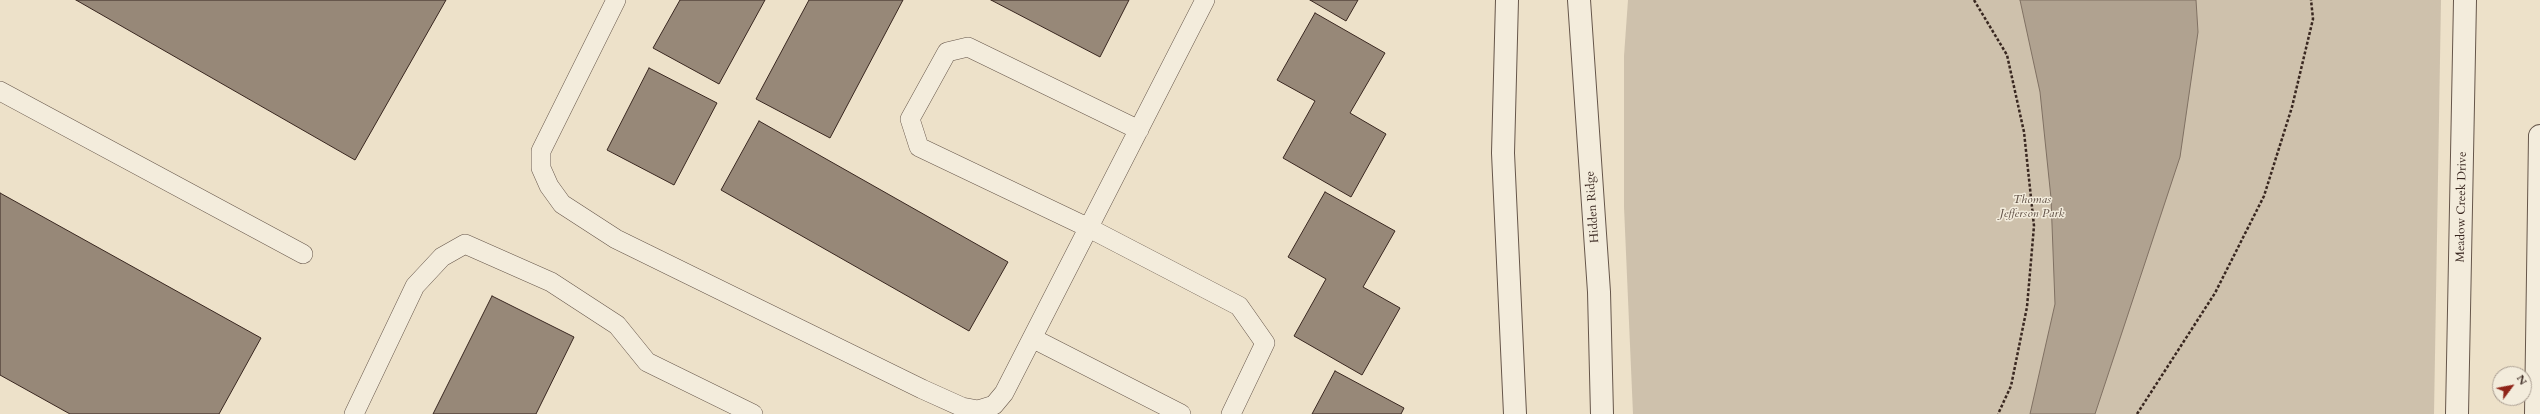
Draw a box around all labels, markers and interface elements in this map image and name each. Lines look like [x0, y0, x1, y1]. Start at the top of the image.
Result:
street label: Meadow Creek Drive [2454, 151, 2470, 263]
street label: Hidden Ridge [1583, 171, 1603, 243]
park label: Thomas Jefferson Park [2000, 193, 2064, 221]
north arrow [2492, 366, 2532, 406]
text: N [2513, 372, 2531, 388]

